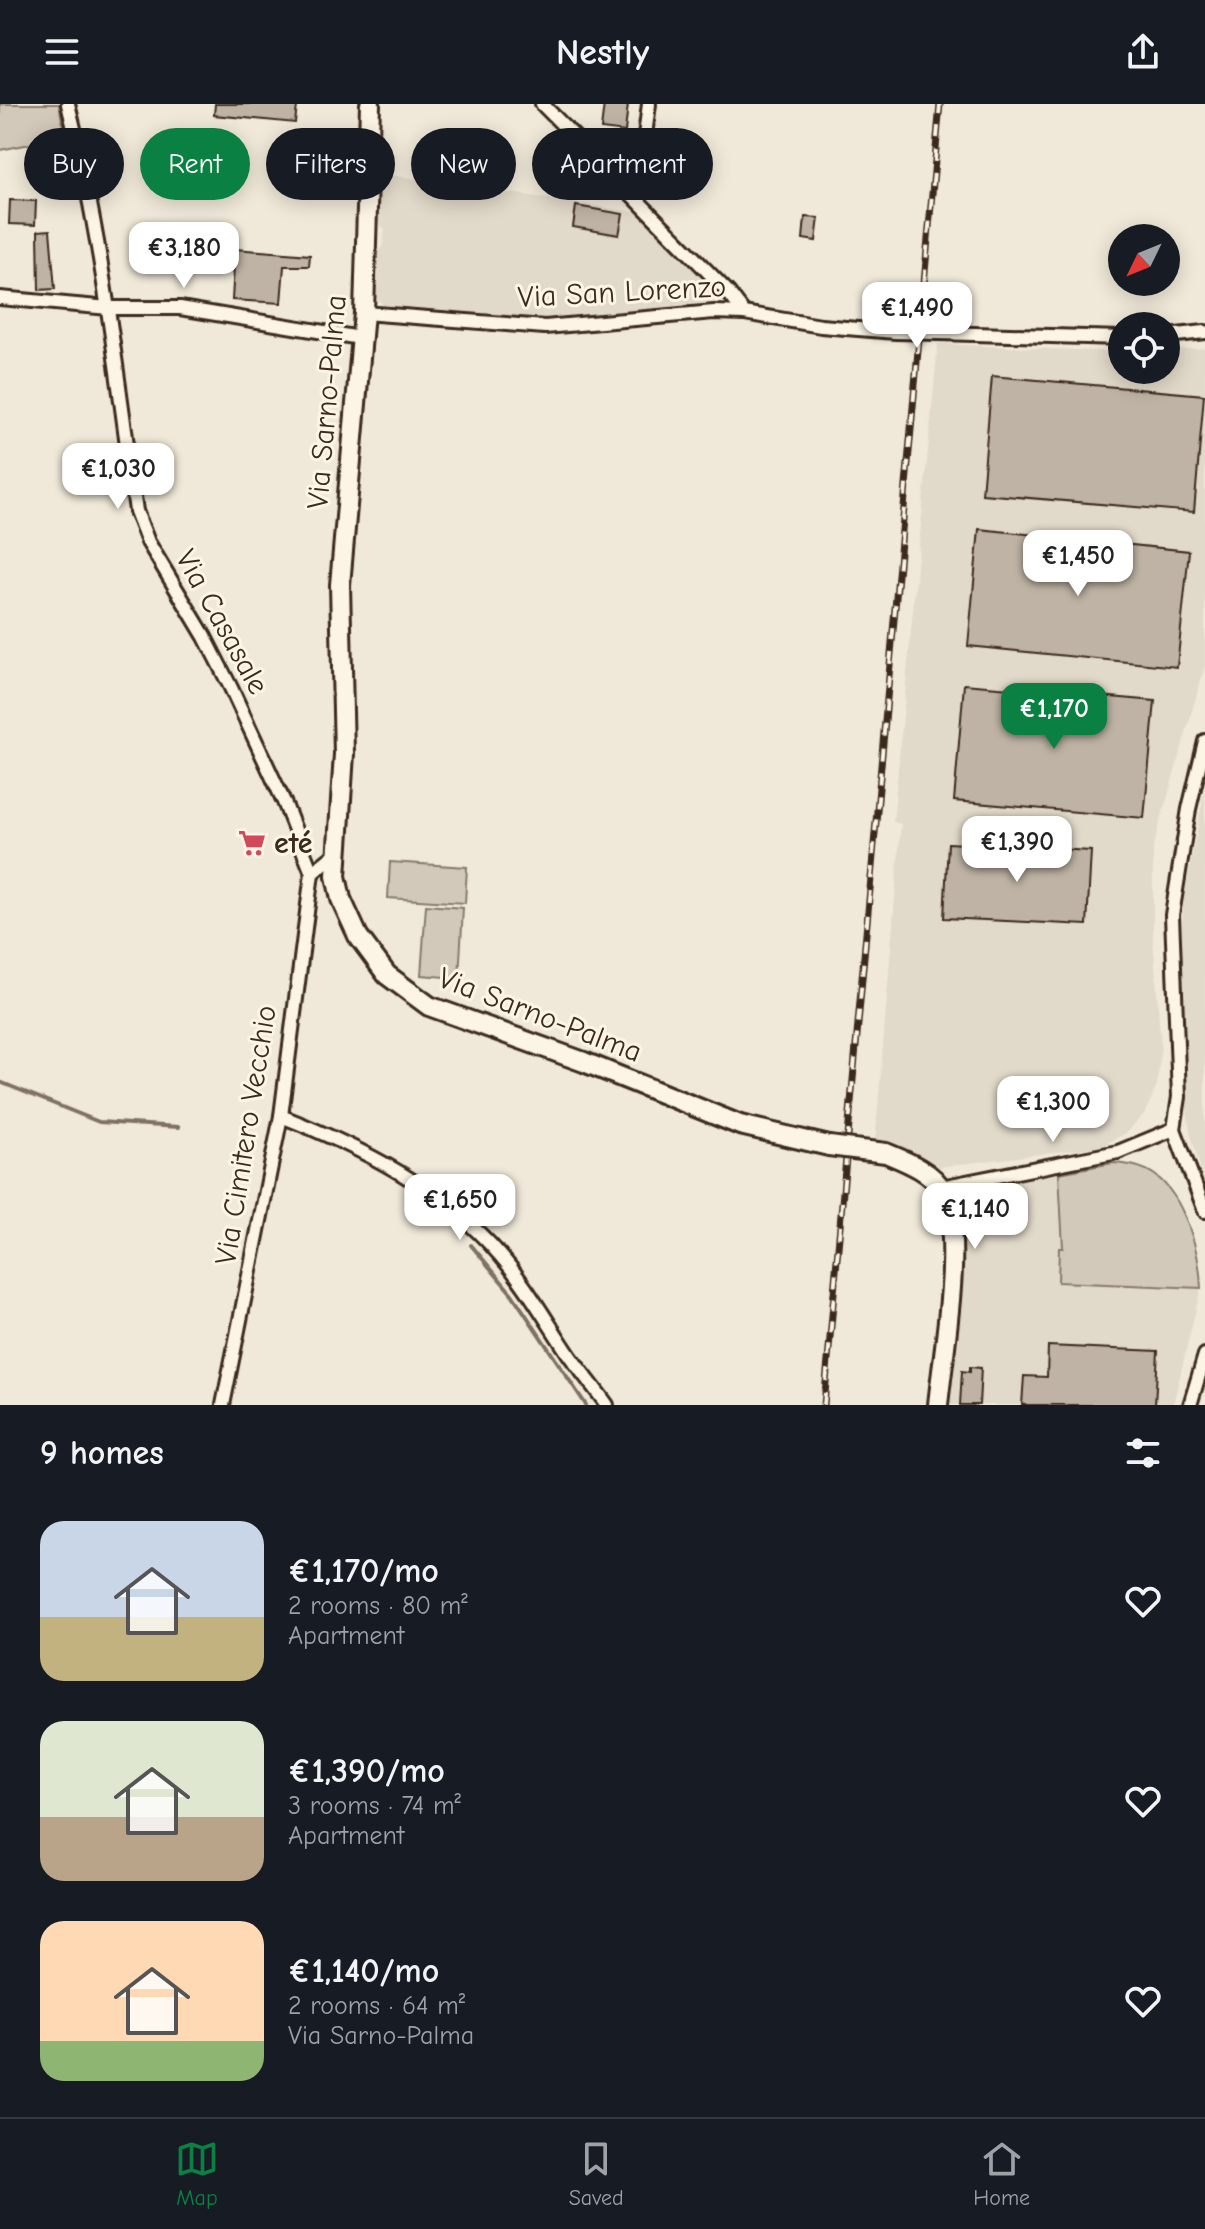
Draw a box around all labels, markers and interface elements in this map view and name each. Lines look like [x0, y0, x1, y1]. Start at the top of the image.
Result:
icon: menu [40, 30, 84, 74]
icon: share [1121, 30, 1165, 74]
text: Nestly [556, 32, 649, 73]
chip: Buy [24, 128, 124, 200]
chip: Rent [140, 128, 250, 200]
chip: Filters [266, 128, 395, 200]
chip: New [411, 128, 516, 200]
chip: Apartment [532, 128, 713, 200]
pin: €3,180 [119, 222, 249, 290]
north arrow [1108, 224, 1180, 296]
map controls [1108, 224, 1180, 384]
text: €3,180 [147, 233, 221, 263]
street label: Via San Lorenzo [517, 269, 727, 315]
pin: €1,490 [852, 282, 982, 350]
text: €1,490 [880, 293, 954, 323]
street label: Via Sarno-Palma [300, 294, 354, 510]
button: locate [1108, 312, 1180, 384]
pin: €1,030 [53, 443, 183, 511]
text: €1,030 [80, 454, 156, 484]
pin: €1,450 [1013, 530, 1143, 598]
text: €1,450 [1041, 541, 1115, 571]
street label: Via Casasale [168, 544, 276, 700]
pin: €1,170 [989, 683, 1119, 751]
text: €1,170 [1019, 694, 1089, 724]
pin: €1,390 [952, 816, 1082, 884]
place label: eté [274, 826, 313, 861]
text: €1,390 [980, 827, 1054, 857]
supermarket icon: eté [237, 828, 267, 858]
street label: Via Sarno-Palma [433, 960, 647, 1070]
street label: Via Cimitero Vecchio [208, 1003, 284, 1267]
pin: €1,300 [988, 1076, 1118, 1144]
text: €1,300 [1015, 1087, 1091, 1117]
pin: €1,650 [395, 1174, 525, 1242]
pin: €1,140 [910, 1183, 1040, 1251]
text: €1,650 [422, 1185, 498, 1215]
text: €1,140 [940, 1194, 1010, 1224]
icon: filters [1121, 1431, 1165, 1475]
text: 9 homes [40, 1433, 164, 1473]
text: €1,170/mo [288, 1551, 439, 1591]
icon: home [104, 1553, 200, 1649]
icon: heart [1121, 1579, 1165, 1623]
text: 2 rooms · 80 m² [288, 1591, 468, 1621]
text: Apartment [288, 1621, 404, 1651]
text: €1,390/mo [288, 1751, 445, 1791]
icon: home [104, 1753, 200, 1849]
icon: heart [1121, 1779, 1165, 1823]
text: 3 rooms · 74 m² [288, 1791, 461, 1821]
text: Apartment [288, 1821, 404, 1851]
text: €1,140/mo [288, 1951, 439, 1991]
icon: home [104, 1953, 200, 2049]
icon: heart [1121, 1979, 1165, 2023]
text: 2 rooms · 64 m² [288, 1991, 465, 2021]
text: Via Sarno-Palma [288, 2021, 474, 2051]
tab: Map [175, 2137, 219, 2211]
tab: Saved [569, 2137, 624, 2211]
tab: Home [973, 2137, 1030, 2211]

